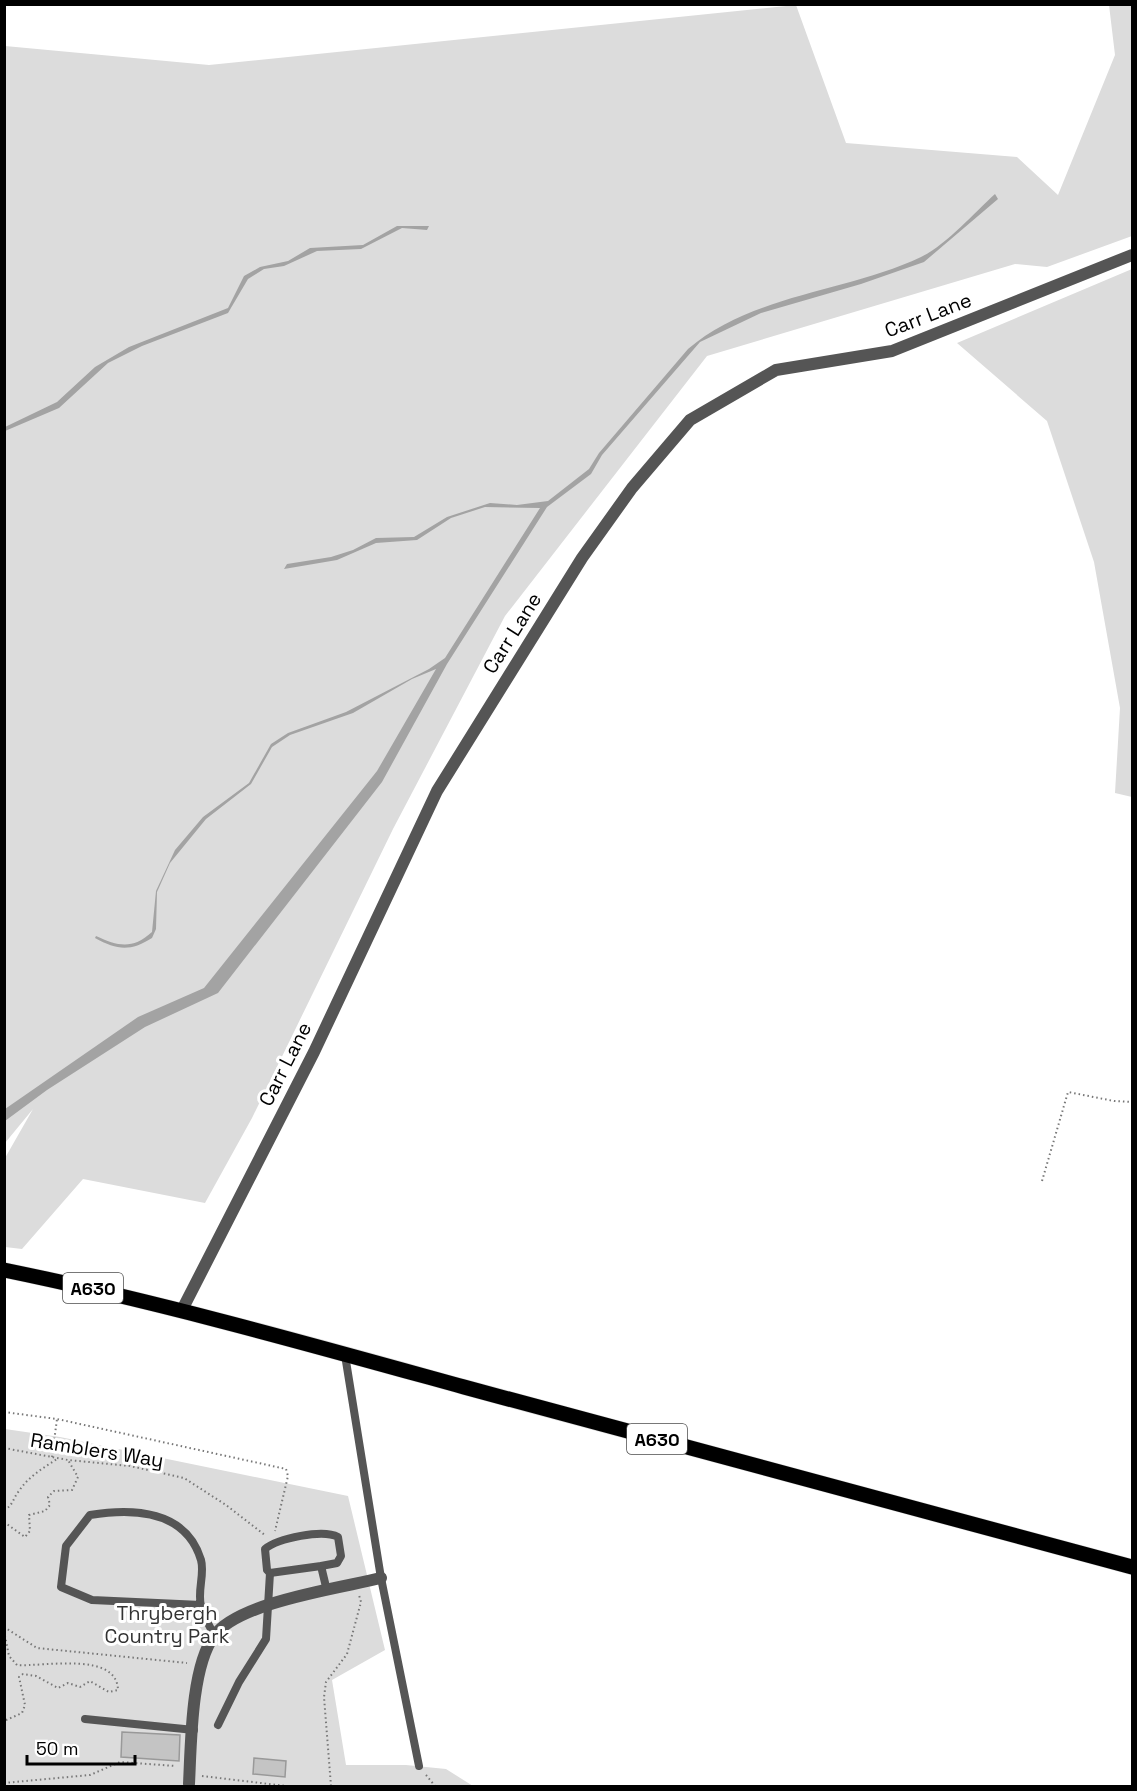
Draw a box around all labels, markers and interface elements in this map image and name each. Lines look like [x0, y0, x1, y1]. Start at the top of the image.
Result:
street label: Carr Lane [881, 287, 975, 343]
street label: Carr Lane [477, 587, 547, 679]
street label: Carr Lane [253, 1018, 317, 1110]
road number: A630 [63, 1273, 123, 1303]
road number: A630 [627, 1424, 687, 1454]
street label: Ramblers Way [28, 1427, 166, 1473]
park label: Thrybergh Country Park [104, 1600, 230, 1649]
scale bar [27, 1728, 135, 1766]
text: 50 m [36, 1737, 78, 1760]

